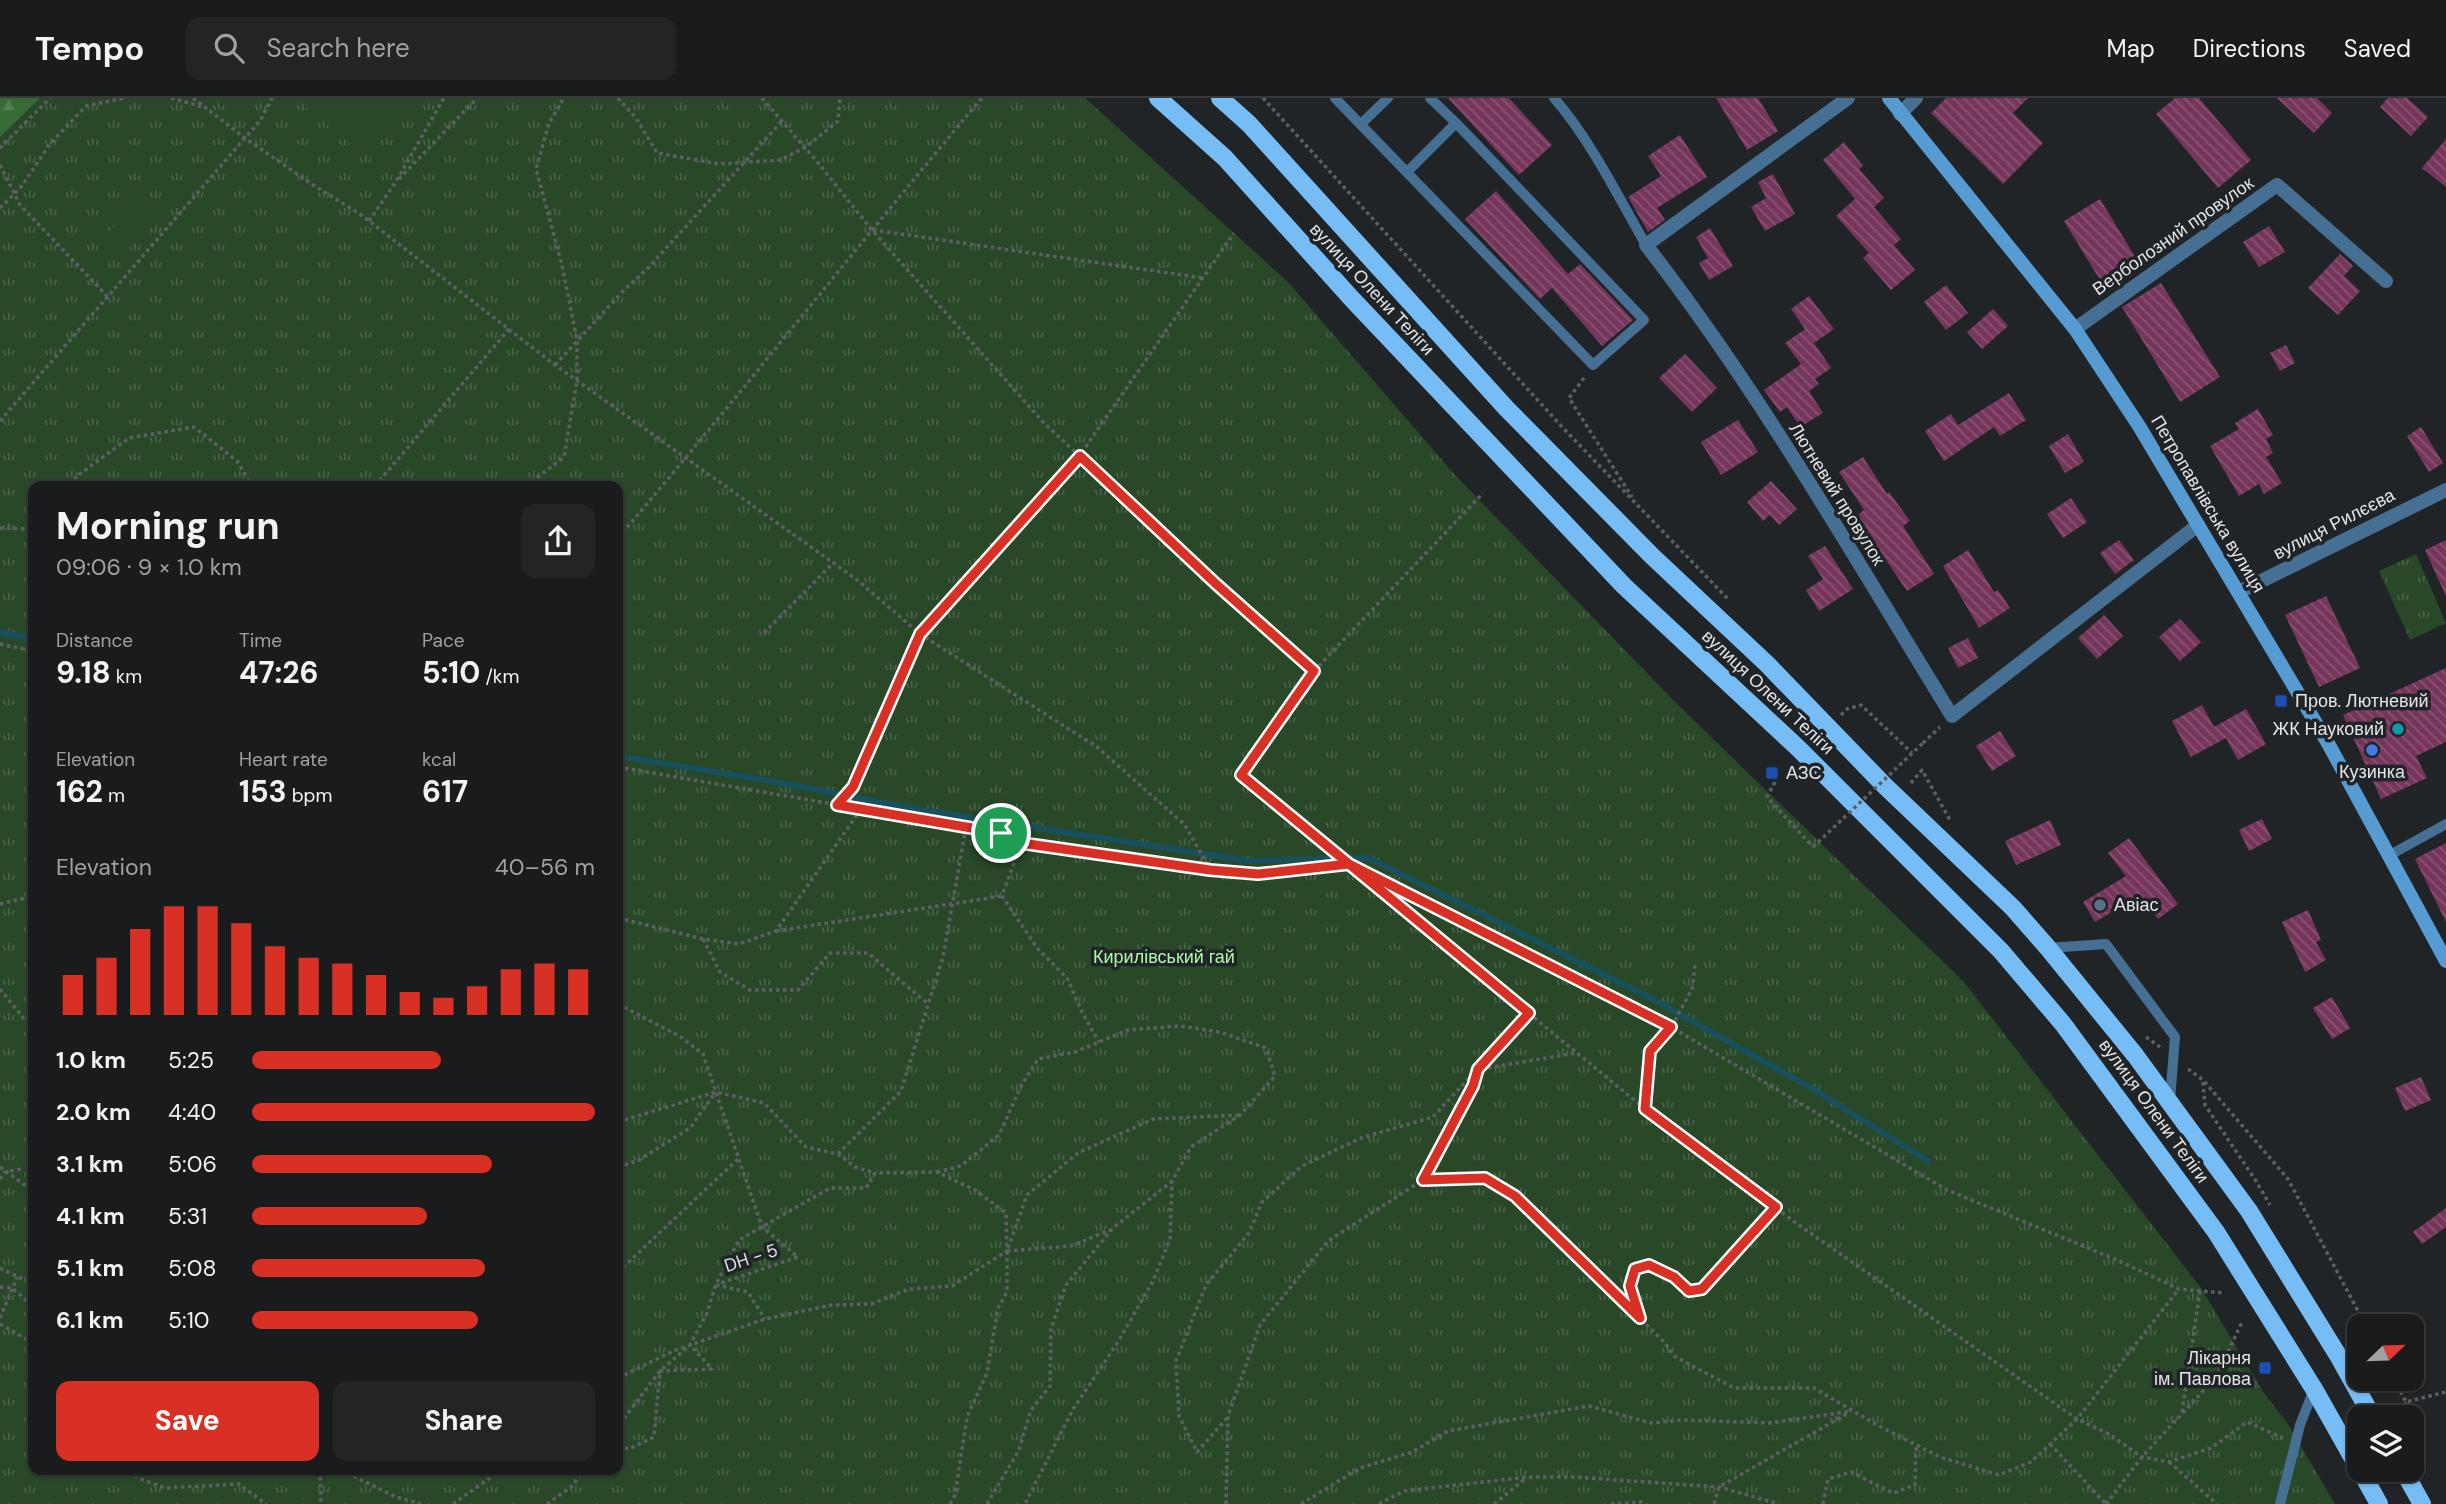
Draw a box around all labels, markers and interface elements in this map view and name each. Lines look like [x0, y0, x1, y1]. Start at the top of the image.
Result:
search box [186, 17, 676, 80]
text: Tempo [35, 27, 144, 70]
icon: search [210, 29, 248, 67]
text: Search here [266, 31, 410, 65]
text: Map [2107, 33, 2155, 64]
text: Directions [2193, 33, 2306, 64]
text: Saved [2344, 33, 2411, 64]
street label: Верболозний провулок [2088, 171, 2258, 301]
street label: вулиця Олени Теліги [1304, 218, 1440, 360]
street label: Петропавлівська вулиця [2145, 411, 2271, 597]
street label: Лютневий провулок [1783, 418, 1891, 570]
street label: вулиця Рилєєва [2269, 483, 2400, 565]
text: Morning run [56, 501, 280, 551]
button: share [521, 504, 595, 578]
text: 09:06 · 9 × 1.0 km [56, 552, 242, 582]
street label: вулиця Олени Теліги [1697, 624, 1839, 760]
text: Distance [56, 628, 133, 653]
text: Time [239, 628, 282, 653]
text: Pace [422, 628, 465, 653]
text: 9.18 [56, 653, 111, 692]
text: 47:26 [239, 653, 319, 692]
text: 5:10 [422, 653, 480, 692]
text: km [111, 664, 142, 689]
text: /km [480, 664, 519, 689]
place label: Пров. Лютневий [2295, 689, 2429, 713]
marker: Пров. Лютневий [2273, 693, 2289, 709]
place label: ЖК Науковий [2273, 717, 2384, 741]
marker: ЖК Науковий [2390, 721, 2406, 737]
marker: Кузинка [2364, 742, 2380, 758]
text: Elevation [56, 747, 135, 772]
text: Heart rate [239, 747, 328, 772]
text: kcal [422, 747, 456, 772]
place label: Кузинка [2339, 760, 2406, 784]
place label: АЗС [1786, 761, 1821, 785]
marker: АЗС [1764, 765, 1780, 781]
text: 162 [56, 772, 103, 811]
text: 153 [239, 772, 287, 811]
text: 617 [422, 772, 468, 811]
text: m [103, 783, 125, 808]
text: bpm [287, 783, 332, 808]
pin [971, 803, 1031, 863]
icon: arrive [982, 814, 1020, 852]
text: Elevation [56, 852, 152, 882]
text: 40–56 m [495, 852, 595, 882]
place label: Авіас [2114, 893, 2159, 917]
marker: Авіас [2092, 897, 2108, 913]
park label: Кирилівський гай [1093, 945, 1235, 969]
street label: вулиця Олени Теліги [2094, 1034, 2214, 1188]
text: 1.0 km [56, 1045, 126, 1075]
text: 5:25 [168, 1045, 214, 1075]
text: 2.0 km [56, 1097, 131, 1127]
text: 4:40 [168, 1097, 216, 1127]
text: 3.1 km [56, 1149, 124, 1179]
text: 5:06 [168, 1149, 217, 1179]
text: 4.1 km [56, 1201, 125, 1231]
text: 5:31 [168, 1201, 207, 1231]
street label: DH - 5 [721, 1238, 781, 1278]
text: 5.1 km [56, 1253, 124, 1283]
text: 5:08 [168, 1253, 216, 1283]
text: 6.1 km [56, 1305, 124, 1335]
text: 5:10 [168, 1305, 210, 1335]
north arrow [2347, 1314, 2424, 1391]
map controls [2347, 1314, 2424, 1482]
place label: Лікарня ім. Павлова [2154, 1346, 2252, 1391]
marker: Лікарня ім. Павлова [2257, 1360, 2273, 1376]
button: Save [56, 1381, 319, 1461]
button: Share [333, 1381, 595, 1461]
button: layers [2347, 1405, 2424, 1482]

